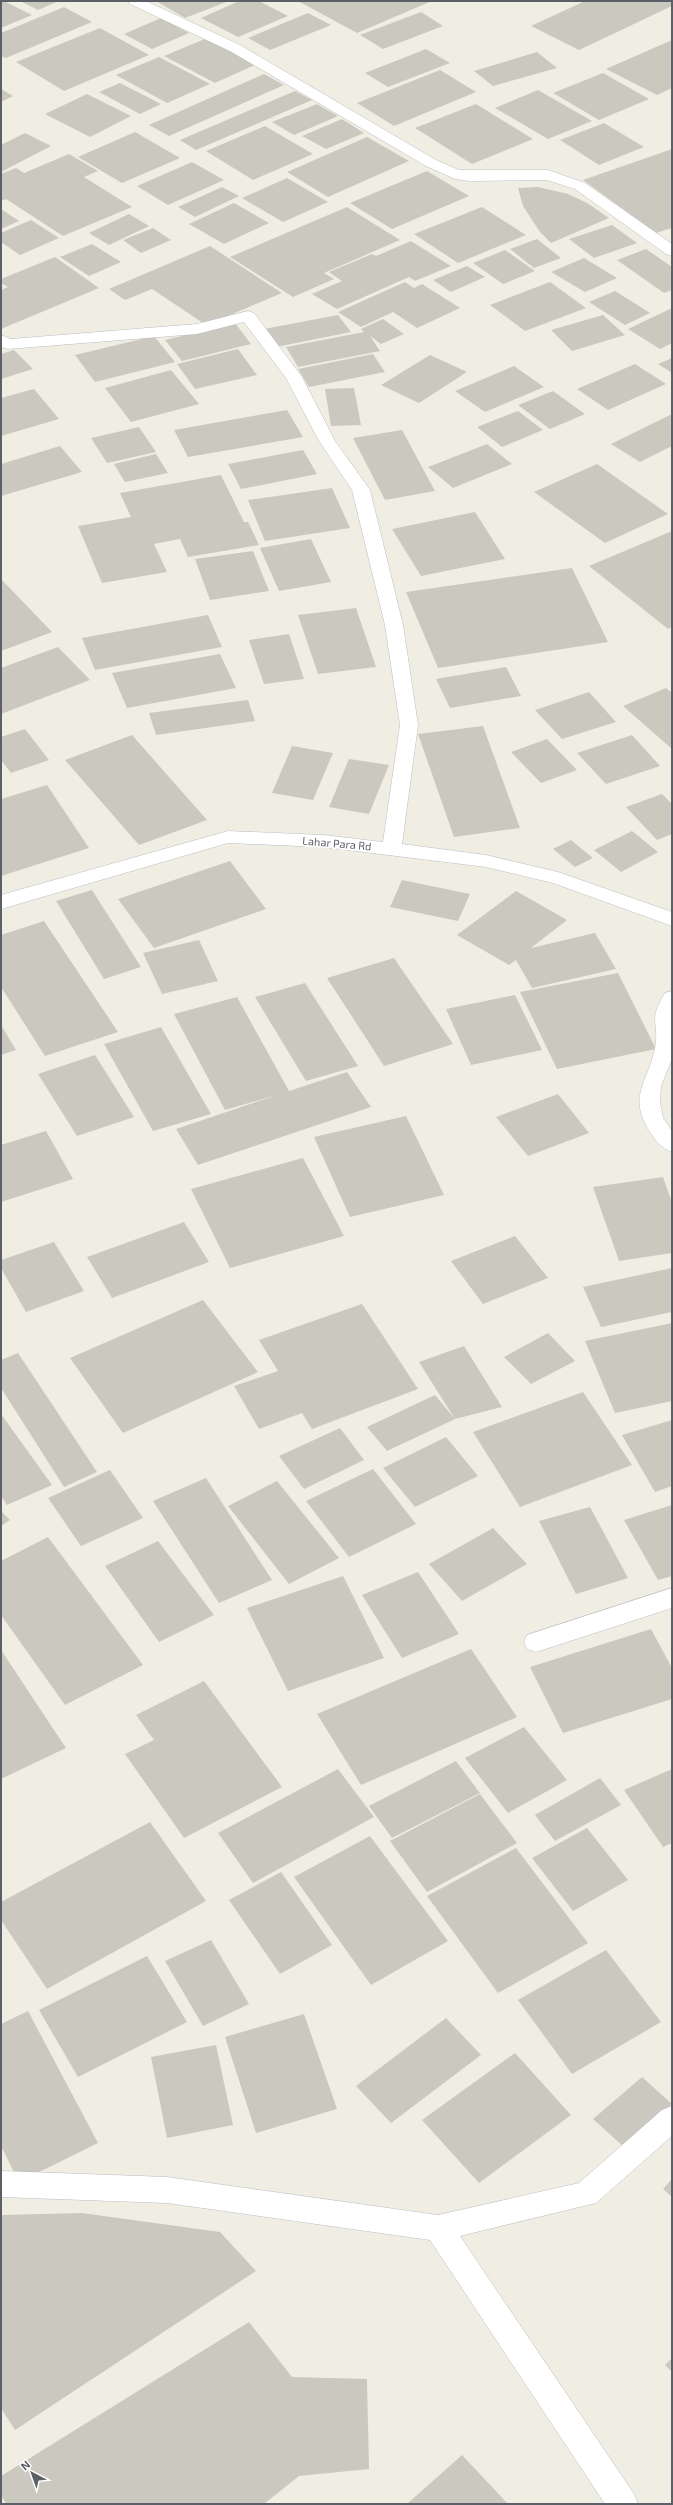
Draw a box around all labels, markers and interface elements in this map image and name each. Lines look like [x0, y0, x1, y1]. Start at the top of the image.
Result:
street label: Lahar Para Rd [302, 834, 372, 852]
north arrow [12, 2453, 52, 2493]
text: N [18, 2458, 32, 2473]

